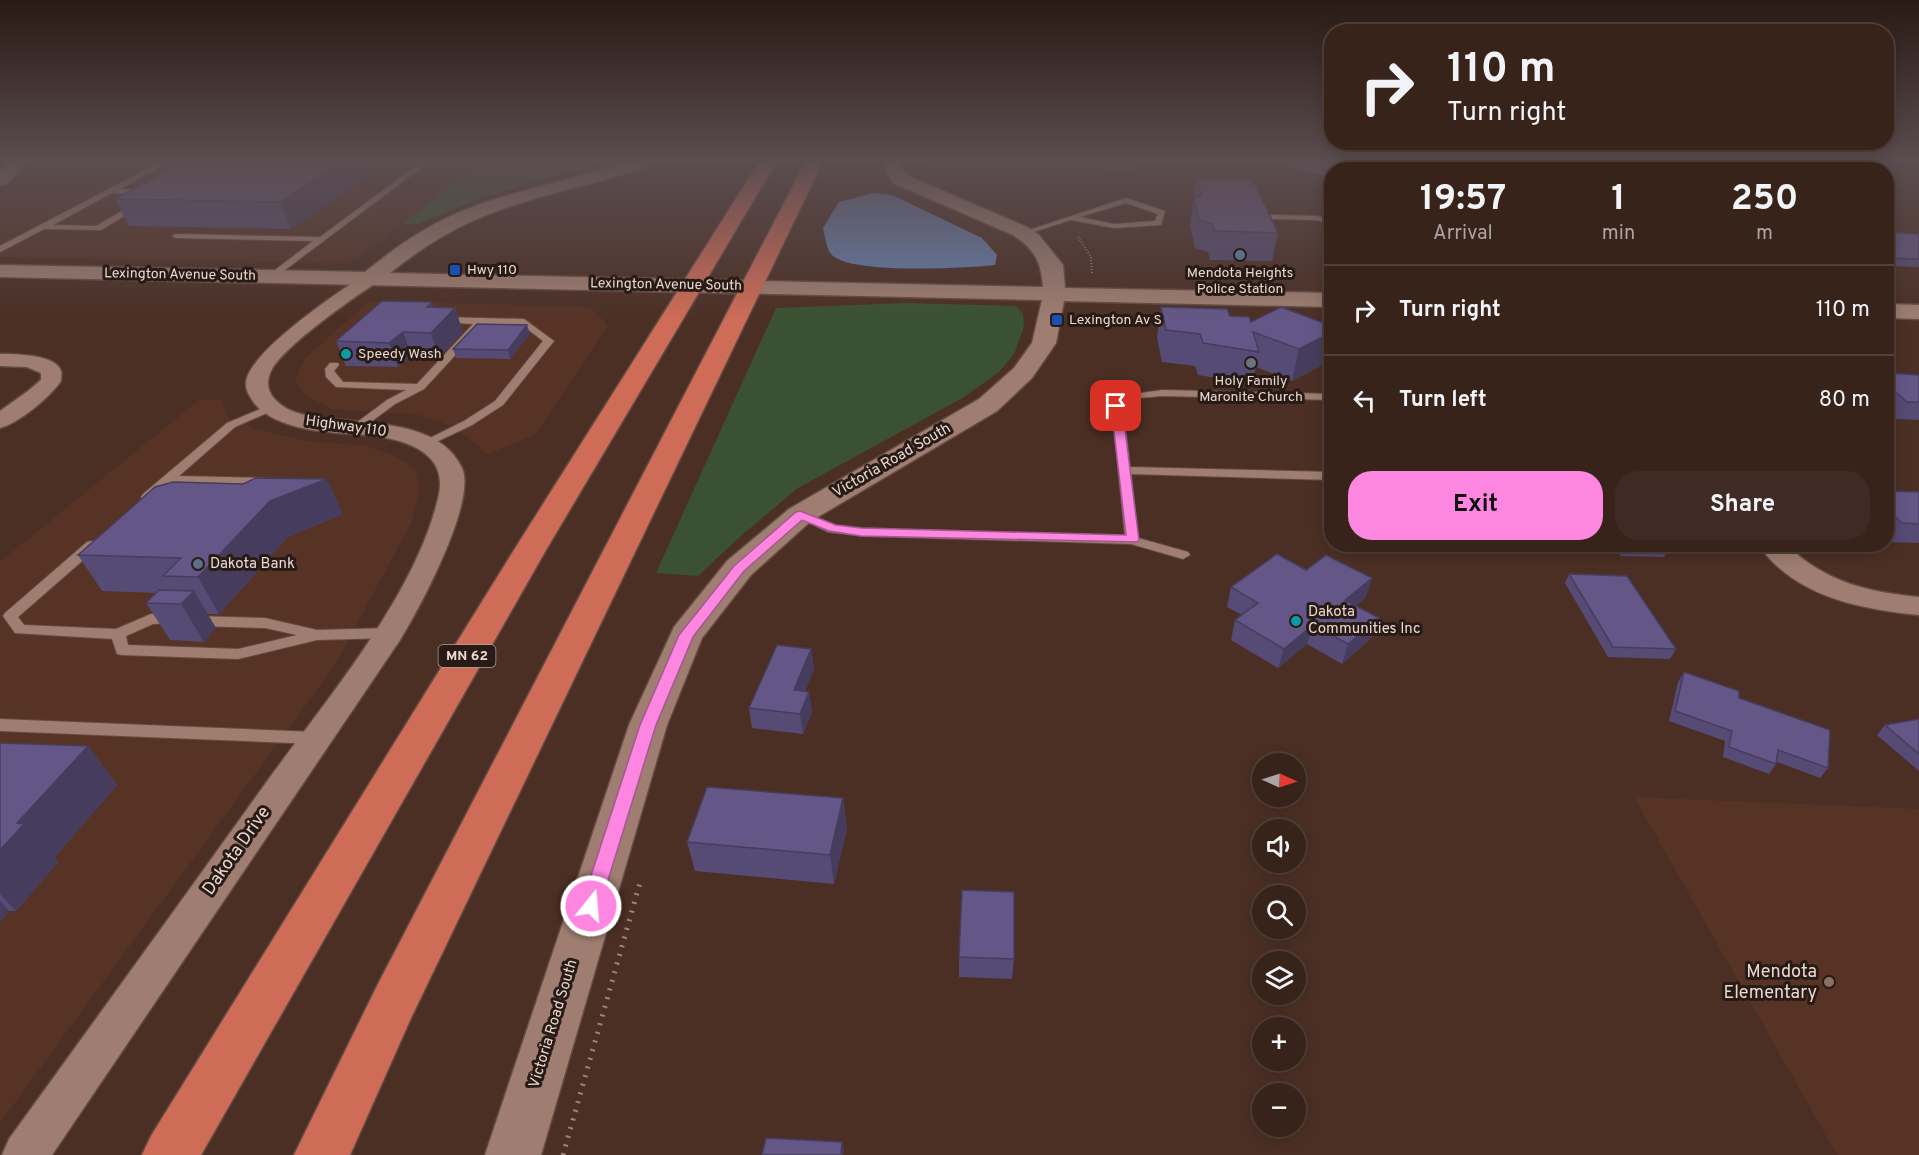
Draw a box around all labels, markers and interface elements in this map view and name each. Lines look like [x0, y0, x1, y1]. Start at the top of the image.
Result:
text: 110 m [1447, 44, 1556, 97]
icon: right [1348, 48, 1426, 126]
text: Turn right [1447, 96, 1566, 130]
text: 19:57 [1420, 177, 1506, 223]
text: 1 [1611, 177, 1626, 223]
text: 250 [1731, 177, 1798, 223]
text: Arrival [1433, 221, 1493, 247]
text: min [1602, 221, 1635, 247]
text: m [1756, 221, 1773, 247]
marker: Mendota Heights Police Station [1233, 248, 1247, 262]
place label: Hwy 110 [467, 262, 517, 279]
marker: Hwy 110 [448, 263, 462, 277]
street label: Lexington Avenue South [104, 265, 256, 285]
place label: Mendota Heights Police Station [1187, 265, 1293, 298]
street label: Lexington Avenue South [590, 275, 742, 295]
icon: right [1348, 294, 1381, 327]
text: Turn right [1399, 297, 1501, 324]
text: 110 m [1816, 297, 1870, 324]
place label: Lexington Av S [1069, 312, 1162, 329]
marker: Lexington Av S [1050, 313, 1064, 327]
place label: Speedy Wash [358, 346, 442, 363]
marker: Speedy Wash [339, 347, 353, 361]
marker: Holy Family Maronite Church [1244, 356, 1258, 370]
place label: Holy Family Maronite Church [1199, 373, 1303, 406]
pin [1090, 380, 1141, 431]
icon: left [1348, 384, 1381, 417]
text: Turn left [1399, 387, 1487, 414]
text: 80 m [1819, 387, 1870, 414]
icon: arrive [1099, 389, 1132, 422]
street label: Highway 110 [304, 412, 388, 442]
street label: Victoria Road South [830, 419, 954, 503]
button: Exit [1348, 471, 1603, 540]
button: Share [1615, 471, 1870, 540]
place label: Dakota Bank [210, 555, 295, 574]
marker: Dakota Bank [191, 557, 205, 571]
place label: Dakota Communities Inc [1308, 603, 1421, 639]
marker: Dakota Communities Inc [1289, 614, 1303, 628]
road number: MN 62 [438, 645, 496, 667]
north arrow [1252, 753, 1306, 807]
map controls [1252, 753, 1306, 1137]
street label: Dakota Drive [198, 802, 276, 900]
button: sound [1252, 819, 1306, 873]
position arrow [559, 874, 623, 938]
button: search [1252, 885, 1306, 939]
button: layers [1252, 951, 1306, 1005]
street label: Victoria Road South [525, 957, 583, 1091]
place label: Mendota Elementary [1723, 961, 1817, 1005]
marker: Mendota Elementary [1822, 975, 1836, 989]
button: + [1252, 1017, 1306, 1071]
button: − [1252, 1083, 1306, 1137]

